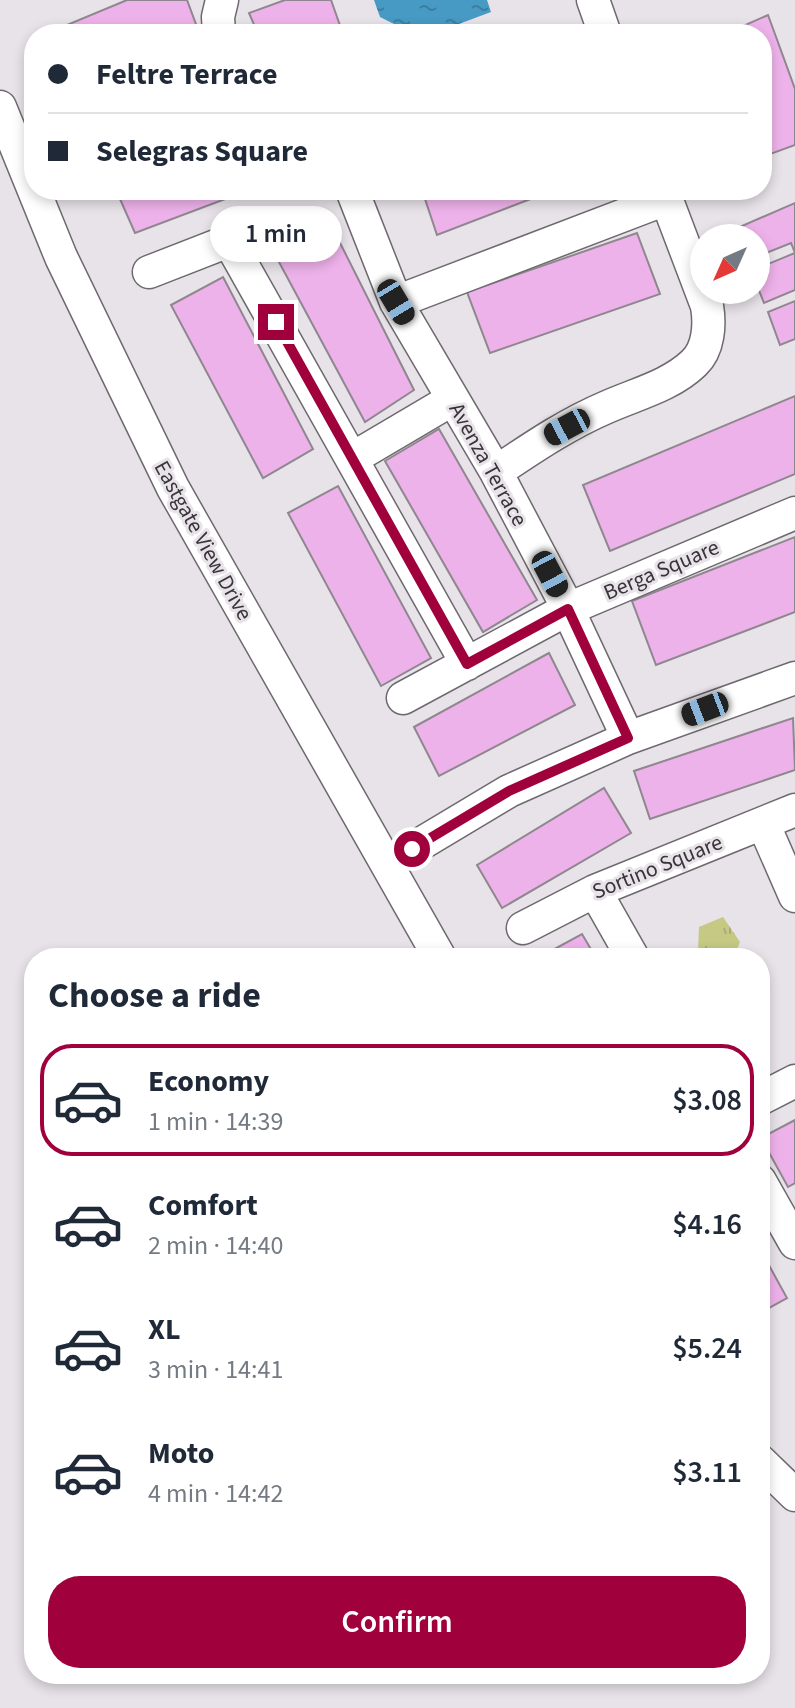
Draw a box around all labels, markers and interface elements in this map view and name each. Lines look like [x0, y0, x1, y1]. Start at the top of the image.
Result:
text: Feltre Terrace [96, 53, 278, 96]
text: Selegras Square [96, 130, 308, 173]
callout: 1 min [210, 206, 342, 262]
text: 1 min [245, 215, 307, 252]
north arrow [690, 224, 770, 304]
map controls [690, 224, 770, 304]
car [373, 275, 419, 329]
route end [258, 304, 294, 340]
street label: Avenza Terrace [441, 397, 535, 532]
car [540, 405, 594, 449]
street label: Eastgate View Drive [146, 455, 260, 626]
street label: Berga Square [599, 531, 724, 609]
car [528, 547, 572, 601]
car [678, 689, 732, 729]
street label: Sortino Square [587, 826, 727, 908]
route start [394, 831, 430, 867]
text: Choose a ride [48, 970, 261, 1021]
text: Economy [148, 1060, 269, 1103]
icon: car [52, 1064, 124, 1136]
text: $3.08 [672, 1079, 742, 1122]
text: 1 min · 14:39 [148, 1103, 283, 1140]
text: Comfort [148, 1184, 258, 1227]
icon: car [52, 1188, 124, 1260]
text: $4.16 [672, 1203, 742, 1246]
text: 2 min · 14:40 [148, 1227, 283, 1264]
text: XL [148, 1308, 181, 1351]
icon: car [52, 1312, 124, 1384]
text: $5.24 [672, 1327, 742, 1370]
text: 3 min · 14:41 [148, 1351, 283, 1388]
text: Moto [148, 1432, 214, 1475]
icon: car [52, 1436, 124, 1508]
text: $3.11 [672, 1451, 742, 1494]
text: 4 min · 14:42 [148, 1475, 283, 1512]
button: Confirm [48, 1576, 746, 1668]

